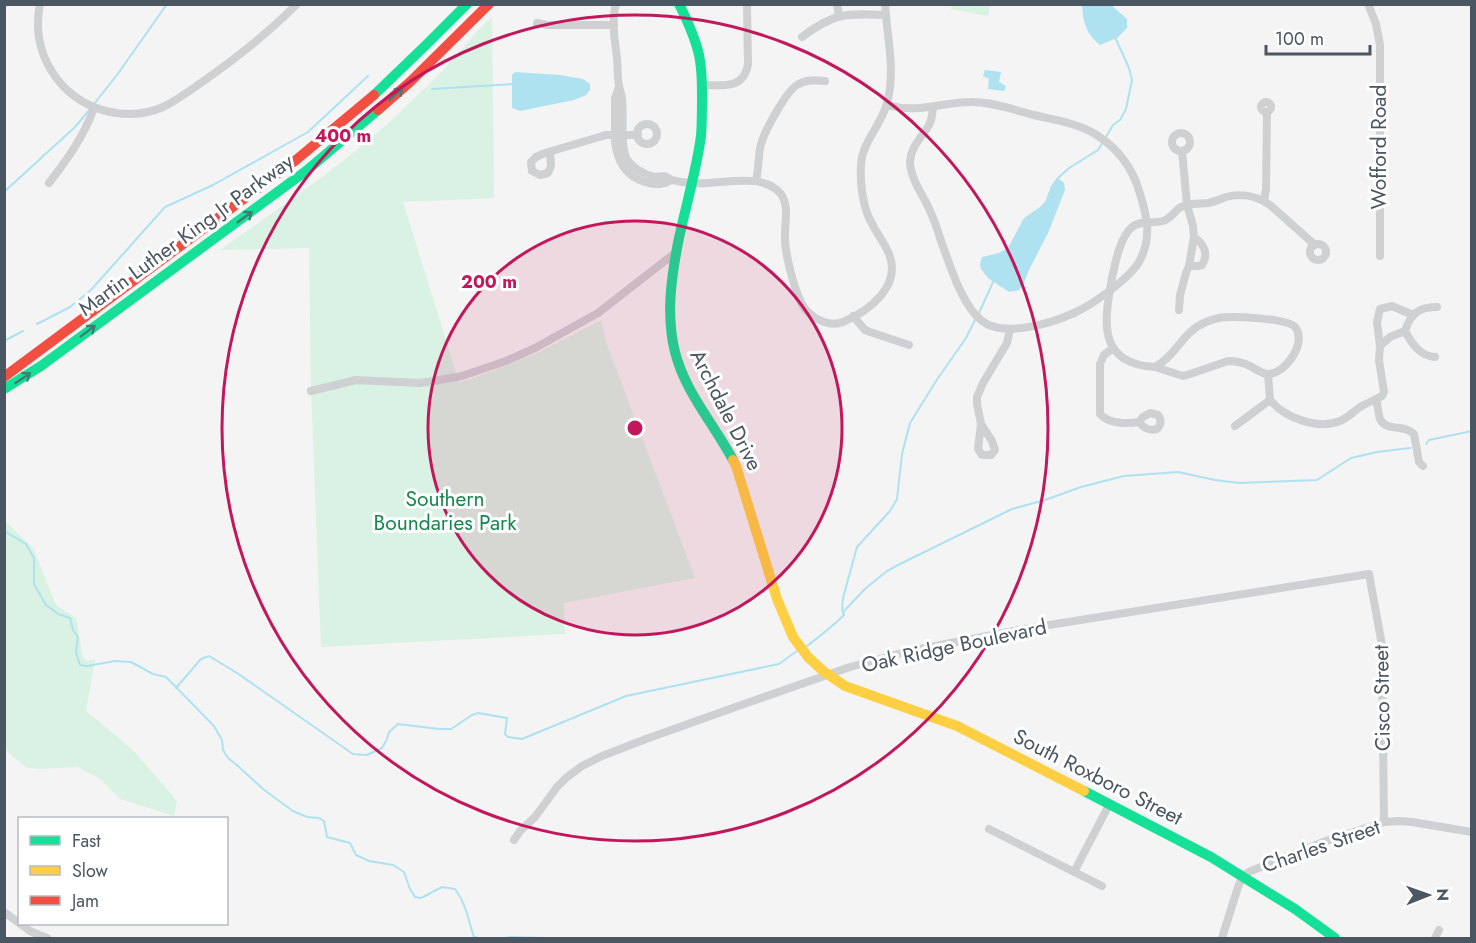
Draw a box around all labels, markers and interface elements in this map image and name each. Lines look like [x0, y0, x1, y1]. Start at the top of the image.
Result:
scale bar [1266, 18, 1370, 56]
text: 100 m [1275, 26, 1324, 52]
street label: Wofford Road [1364, 85, 1394, 209]
one-way arrow [389, 86, 404, 101]
text: 400 m [315, 123, 371, 149]
street label: Martin Luther King Jr Parkway [72, 146, 300, 323]
one-way arrow [237, 210, 253, 223]
text: 200 m [461, 269, 517, 295]
one-way arrow [79, 325, 95, 337]
street label: Archdale Drive [683, 344, 770, 476]
one-way arrow [14, 371, 31, 384]
centre of rings [625, 418, 645, 438]
park label: Southern Boundaries Park [374, 484, 517, 538]
street label: Oak Ridge Boulevard [859, 612, 1049, 680]
street label: Cisco Street [1366, 645, 1398, 751]
street label: South Roxboro Street [1008, 721, 1188, 833]
street label: Charles Street [1258, 812, 1384, 880]
legend [18, 817, 228, 925]
text: Fast [72, 828, 101, 854]
text: Slow [72, 858, 109, 884]
north arrow [1398, 865, 1458, 925]
text: Jam [70, 888, 99, 914]
text: N [1431, 888, 1454, 901]

